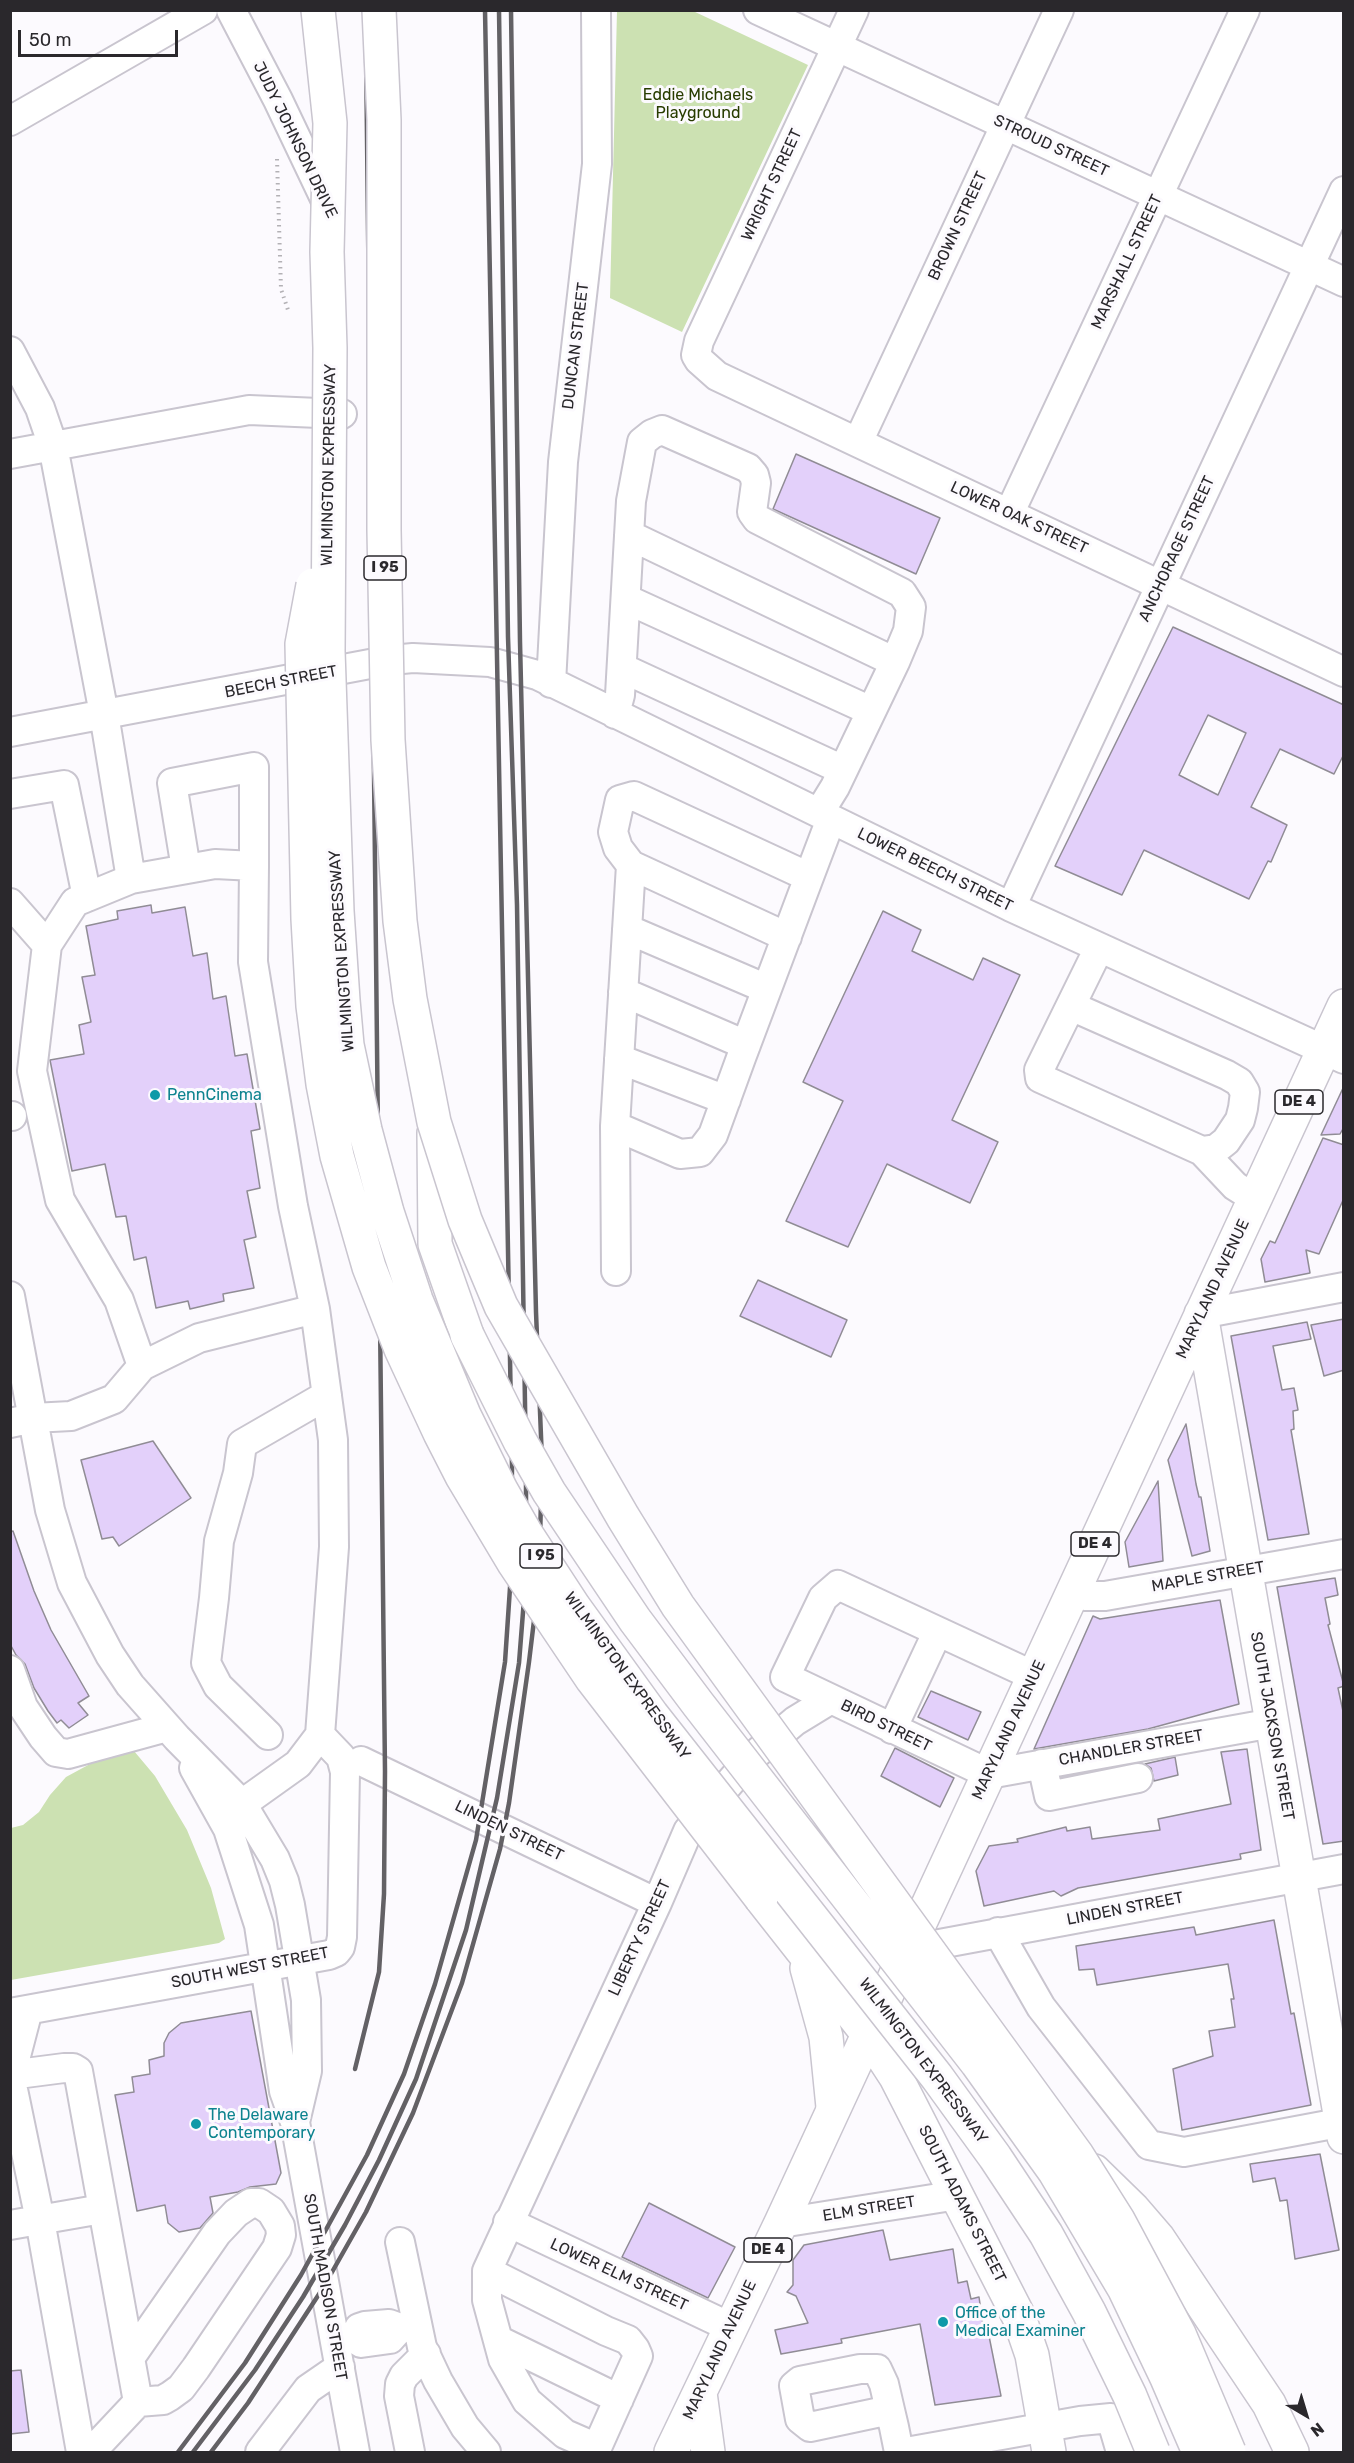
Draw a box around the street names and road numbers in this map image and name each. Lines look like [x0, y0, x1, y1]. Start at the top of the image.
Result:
street label: JUDY JOHNSON DRIVE [249, 59, 341, 221]
street label: STROUD STREET [990, 111, 1112, 181]
street label: WRIGHT STREET [738, 126, 806, 244]
street label: BROWN STREET [924, 169, 992, 283]
street label: MARSHALL STREET [1087, 192, 1167, 332]
street label: DUNCAN STREET [559, 281, 593, 411]
street label: WILMINGTON EXPRESSWAY [318, 364, 340, 566]
street label: ANCHORAGE STREET [1135, 473, 1219, 625]
street label: LOWER OAK STREET [947, 478, 1091, 558]
road number: I 95 [364, 556, 406, 580]
street label: BEECH STREET [223, 662, 339, 702]
street label: LOWER BEECH STREET [854, 824, 1016, 916]
street label: WILMINGTON EXPRESSWAY [325, 849, 359, 1053]
road number: DE 4 [1275, 1090, 1323, 1114]
street label: MARYLAND AVENUE [1172, 1216, 1254, 1362]
road number: DE 4 [1071, 1532, 1119, 1556]
road number: I 95 [520, 1544, 562, 1568]
street label: MAPLE STREET [1150, 1558, 1266, 1596]
street label: WILMINGTON EXPRESSWAY [560, 1589, 694, 1763]
street label: SOUTH JACKSON STREET [1246, 1630, 1298, 1822]
street label: MARYLAND AVENUE [968, 1657, 1050, 1803]
street label: BIRD STREET [837, 1696, 935, 1756]
street label: CHANDLER STREET [1057, 1726, 1205, 1770]
street label: LINDEN STREET [452, 1796, 566, 1866]
street label: LIBERTY STREET [605, 1877, 675, 1999]
street label: LINDEN STREET [1065, 1888, 1185, 1930]
street label: SOUTH WEST STREET [169, 1943, 331, 1993]
street label: WILMINGTON EXPRESSWAY [854, 1974, 992, 2148]
street label: SOUTH ADAMS STREET [914, 2122, 1010, 2286]
street label: SOUTH MADISON STREET [299, 2192, 351, 2382]
street label: ELM STREET [821, 2192, 917, 2226]
street label: LOWER ELM STREET [547, 2235, 691, 2315]
road number: DE 4 [744, 2238, 792, 2262]
street label: MARYLAND AVENUE [679, 2277, 761, 2423]

